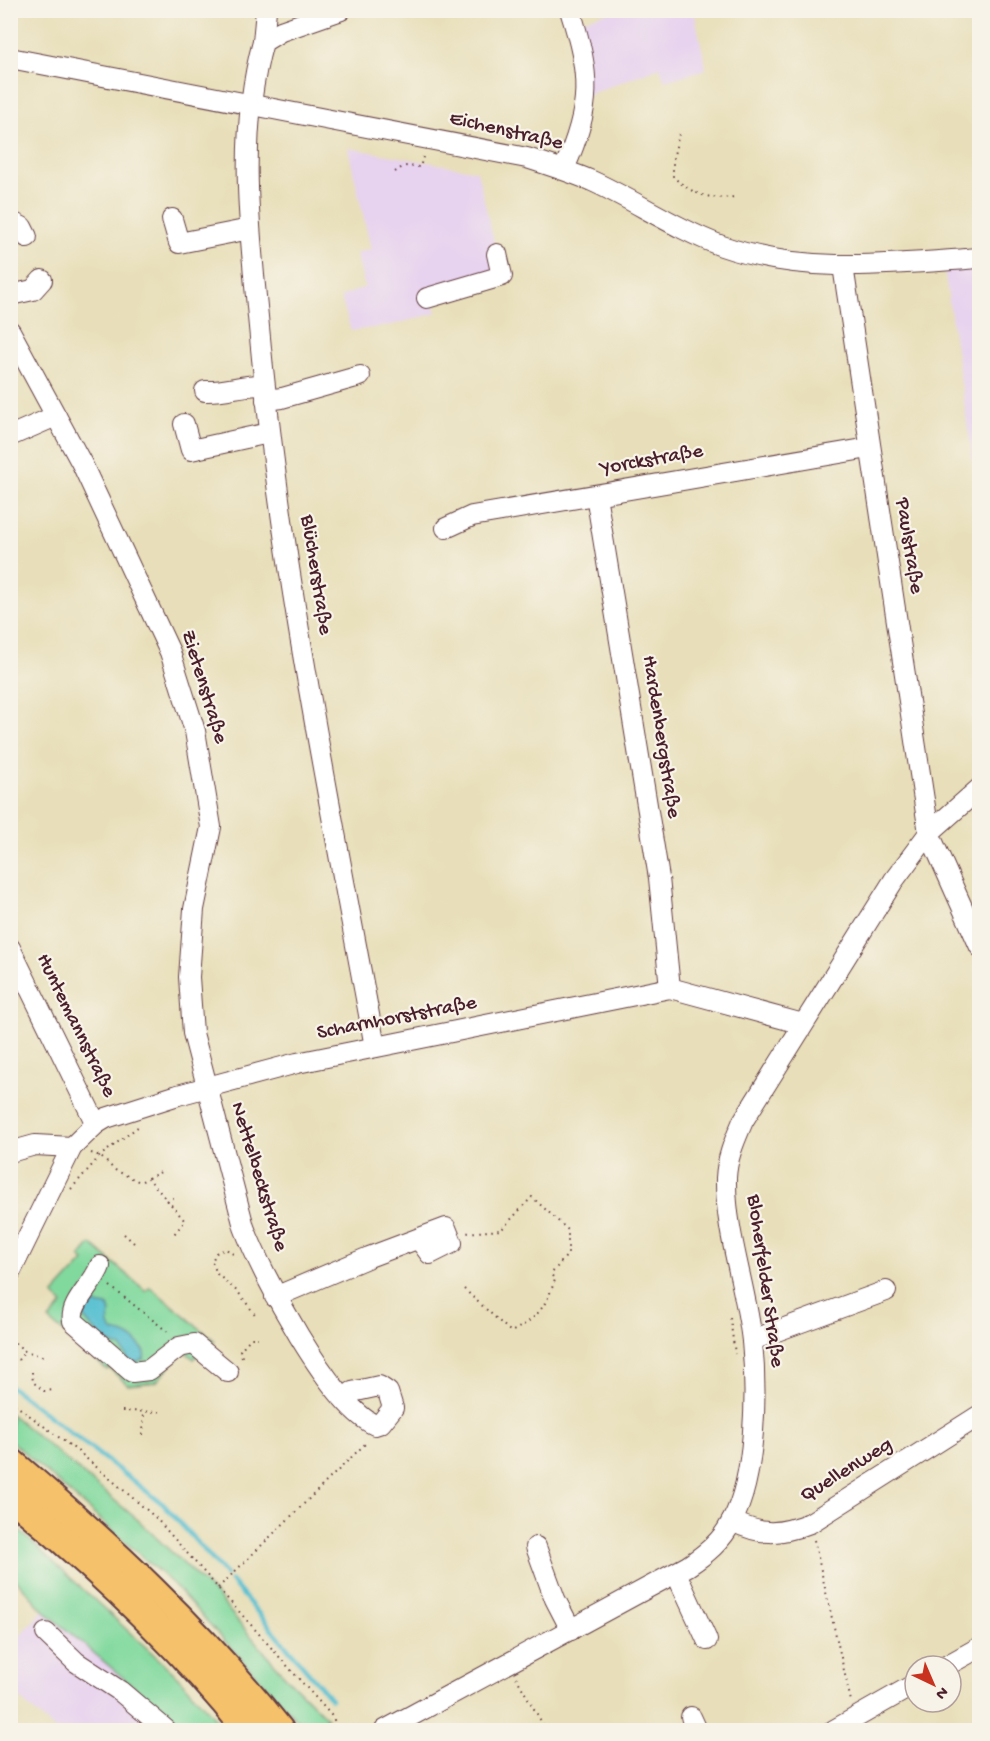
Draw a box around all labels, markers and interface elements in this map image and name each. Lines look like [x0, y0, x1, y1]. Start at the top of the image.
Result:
street label: Eichenstraße [447, 107, 566, 157]
street label: Yorckstraße [597, 439, 706, 483]
street label: Paulstraße [888, 495, 928, 597]
street label: Blücherstraße [293, 512, 337, 638]
street label: Zietenstraße [174, 627, 232, 748]
street label: Hardenbergstraße [635, 654, 685, 821]
street label: Huntemannstraße [29, 950, 121, 1103]
street label: Scharnhorststraße [315, 991, 480, 1047]
street label: Nettelbeckstraße [223, 1099, 293, 1256]
street label: Bloherfelder Straße [739, 1192, 789, 1370]
street label: Quellenweg [796, 1433, 898, 1509]
north arrow [903, 1654, 963, 1714]
text: N [930, 1682, 951, 1703]

